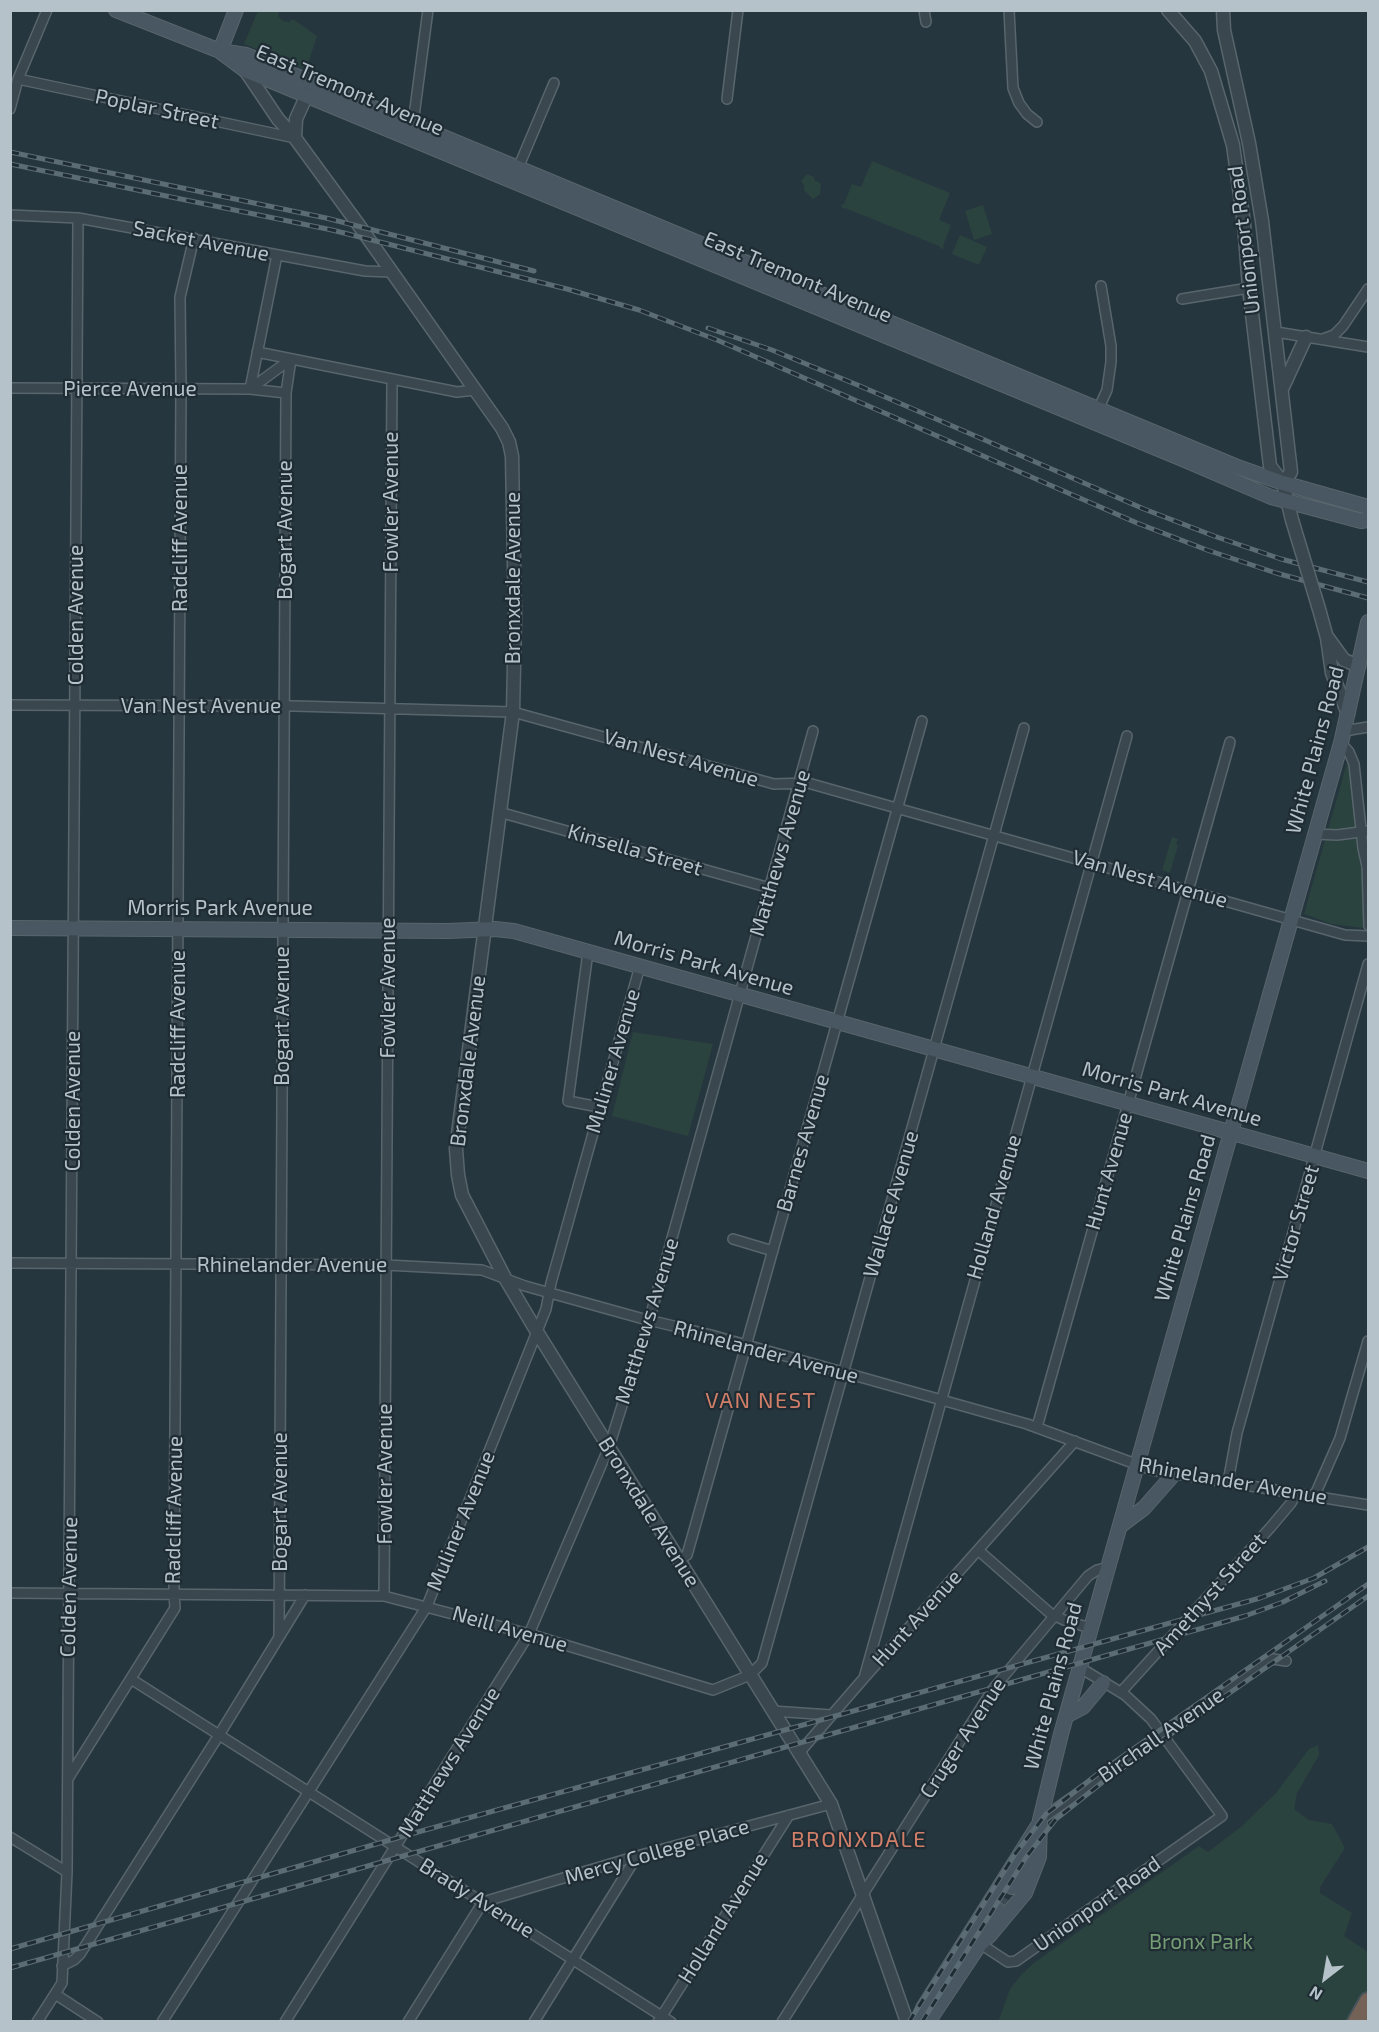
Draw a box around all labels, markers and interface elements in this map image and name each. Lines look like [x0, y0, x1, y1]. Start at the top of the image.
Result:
street label: East Tremont Avenue [252, 39, 448, 141]
street label: Poplar Street [93, 84, 221, 134]
street label: Unionport Road [1222, 164, 1266, 316]
street label: Sacket Avenue [131, 215, 271, 267]
street label: East Tremont Avenue [700, 226, 896, 328]
street label: Pierce Avenue [63, 376, 197, 402]
street label: Fowler Avenue [378, 431, 404, 573]
street label: Bogart Avenue [272, 460, 298, 600]
street label: Radcliff Avenue [167, 464, 193, 612]
street label: Bronxdale Avenue [500, 492, 526, 664]
street label: Colden Avenue [63, 545, 89, 685]
street label: White Plains Road [1280, 663, 1350, 837]
street label: Van Nest Avenue [121, 693, 281, 719]
street label: Van Nest Avenue [600, 724, 762, 792]
street label: Matthews Avenue [744, 767, 816, 939]
street label: Kinsella Street [565, 819, 705, 881]
street label: Van Nest Avenue [1069, 845, 1231, 913]
street label: Morris Park Avenue [127, 895, 313, 921]
street label: Fowler Avenue [375, 917, 401, 1059]
street label: Morris Park Avenue [611, 925, 797, 1001]
street label: Bogart Avenue [269, 946, 295, 1086]
street label: Radcliff Avenue [165, 950, 191, 1098]
street label: Bronxdale Avenue [445, 974, 491, 1148]
street label: Muliner Avenue [580, 986, 646, 1136]
street label: Colden Avenue [60, 1031, 86, 1171]
street label: Morris Park Avenue [1079, 1056, 1265, 1132]
street label: Barnes Avenue [771, 1071, 835, 1215]
street label: Hunt Avenue [1080, 1109, 1138, 1233]
street label: Wallace Avenue [858, 1128, 924, 1280]
street label: Holland Avenue [961, 1132, 1027, 1282]
street label: White Plains Road [1149, 1132, 1221, 1304]
street label: Victor Street [1267, 1162, 1325, 1284]
street label: Matthews Avenue [610, 1235, 684, 1407]
street label: Rhinelander Avenue [197, 1252, 387, 1278]
street label: Rhinelander Avenue [671, 1315, 861, 1389]
district label: VAN NEST [705, 1388, 817, 1414]
street label: Fowler Avenue [372, 1403, 398, 1545]
street label: Bogart Avenue [267, 1432, 293, 1572]
street label: Bronxdale Avenue [593, 1432, 705, 1592]
street label: Radcliff Avenue [160, 1436, 188, 1584]
street label: Muliner Avenue [421, 1447, 501, 1595]
street label: Rhinelander Avenue [1137, 1452, 1329, 1510]
street label: Colden Avenue [55, 1516, 83, 1658]
street label: Amethyst Street [1149, 1528, 1271, 1660]
street label: Hunt Avenue [867, 1565, 967, 1671]
street label: White Plains Road [1018, 1599, 1088, 1773]
street label: Neill Avenue [449, 1601, 571, 1657]
street label: Cruger Avenue [915, 1673, 1011, 1803]
street label: Matthews Avenue [393, 1682, 505, 1842]
street label: Birchall Avenue [1093, 1682, 1229, 1788]
street label: Mercy College Place [562, 1814, 752, 1890]
district label: BRONXDALE [791, 1827, 927, 1853]
street label: Holland Avenue [673, 1848, 773, 1988]
street label: Unionport Road [1029, 1851, 1165, 1957]
street label: Brady Avenue [415, 1853, 539, 1943]
park label: Bronx Park [1149, 1929, 1253, 1955]
north arrow [1295, 1948, 1355, 2008]
text: N [1306, 1983, 1325, 2005]

